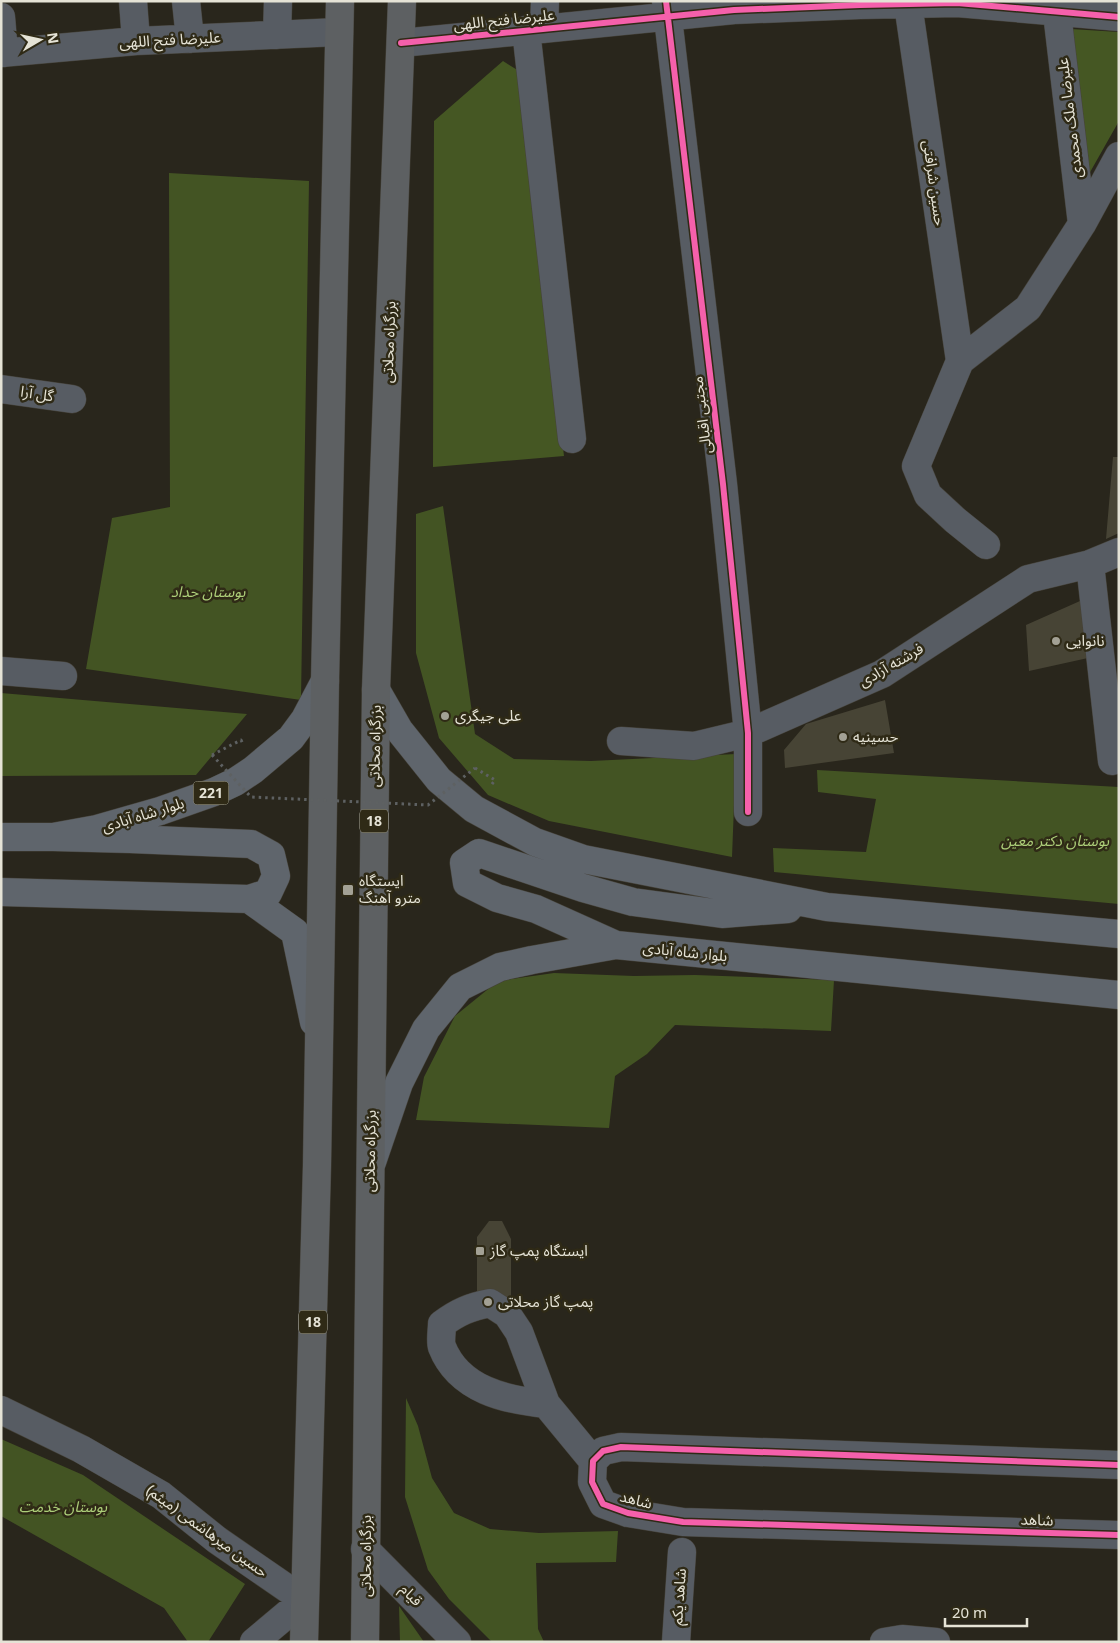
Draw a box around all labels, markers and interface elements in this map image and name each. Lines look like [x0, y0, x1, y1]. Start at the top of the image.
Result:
street label: علیرضا فتح‌ اللهی [452, 0, 557, 41]
north arrow [15, 15, 65, 65]
street label: علیرضا فتح اللهی [118, 21, 222, 59]
text: N [37, 30, 68, 46]
street label: علیرضا ملک محمدی [1047, 55, 1093, 180]
street label: حسین شرافتی [912, 138, 956, 228]
street label: بزرگراه محلاتی [372, 300, 406, 384]
street label: مجتبی اقبالی [681, 374, 723, 456]
street label: گل آرا [18, 376, 57, 413]
park label: بوستان حداد [171, 576, 246, 608]
place label: نانوایی [1066, 625, 1105, 657]
street label: فرشته آزادی [852, 633, 930, 697]
marker: نانوایی [1050, 635, 1062, 647]
place label: علی جیگری [455, 700, 522, 732]
street label: بزرگراه محلاتی [358, 705, 392, 787]
marker: علی جیگری [439, 710, 451, 722]
place label: حسینیه [853, 721, 898, 753]
marker: حسینیه [837, 731, 849, 743]
road number: 221 [194, 781, 228, 804]
street label: بلوار شاه آبادی [98, 787, 188, 843]
road number: 18 [360, 809, 388, 832]
park label: بوستان دکتر معین [1001, 825, 1110, 857]
place label: ایستگاه مترو آهنگ [359, 865, 421, 914]
marker: ایستگاه مترو آهنگ [341, 883, 355, 897]
street label: بلوار شاه آبادی [641, 932, 729, 972]
street label: بزرگراه محلاتی [353, 1110, 387, 1192]
place label: ایستگاه پمپ گاز [489, 1235, 588, 1267]
marker: ایستگاه پمپ گاز [474, 1245, 486, 1257]
place label: پمپ گاز محلاتی [498, 1286, 593, 1318]
marker: پمپ گاز محلاتی [482, 1296, 494, 1308]
road number: 18 [299, 1310, 327, 1334]
street label: حسین میرهاشمی (میثم) [139, 1475, 275, 1587]
street label: شاهد [616, 1481, 656, 1520]
park label: بوستان خدمت [19, 1491, 108, 1523]
street label: شاهد [1020, 1503, 1054, 1537]
street label: بزرگراه محلاتی [350, 1515, 382, 1597]
street label: شاهد یکم [661, 1567, 697, 1627]
street label: قیام [391, 1575, 431, 1615]
scale bar [945, 1596, 1028, 1628]
text: 20 m [952, 1597, 987, 1629]

